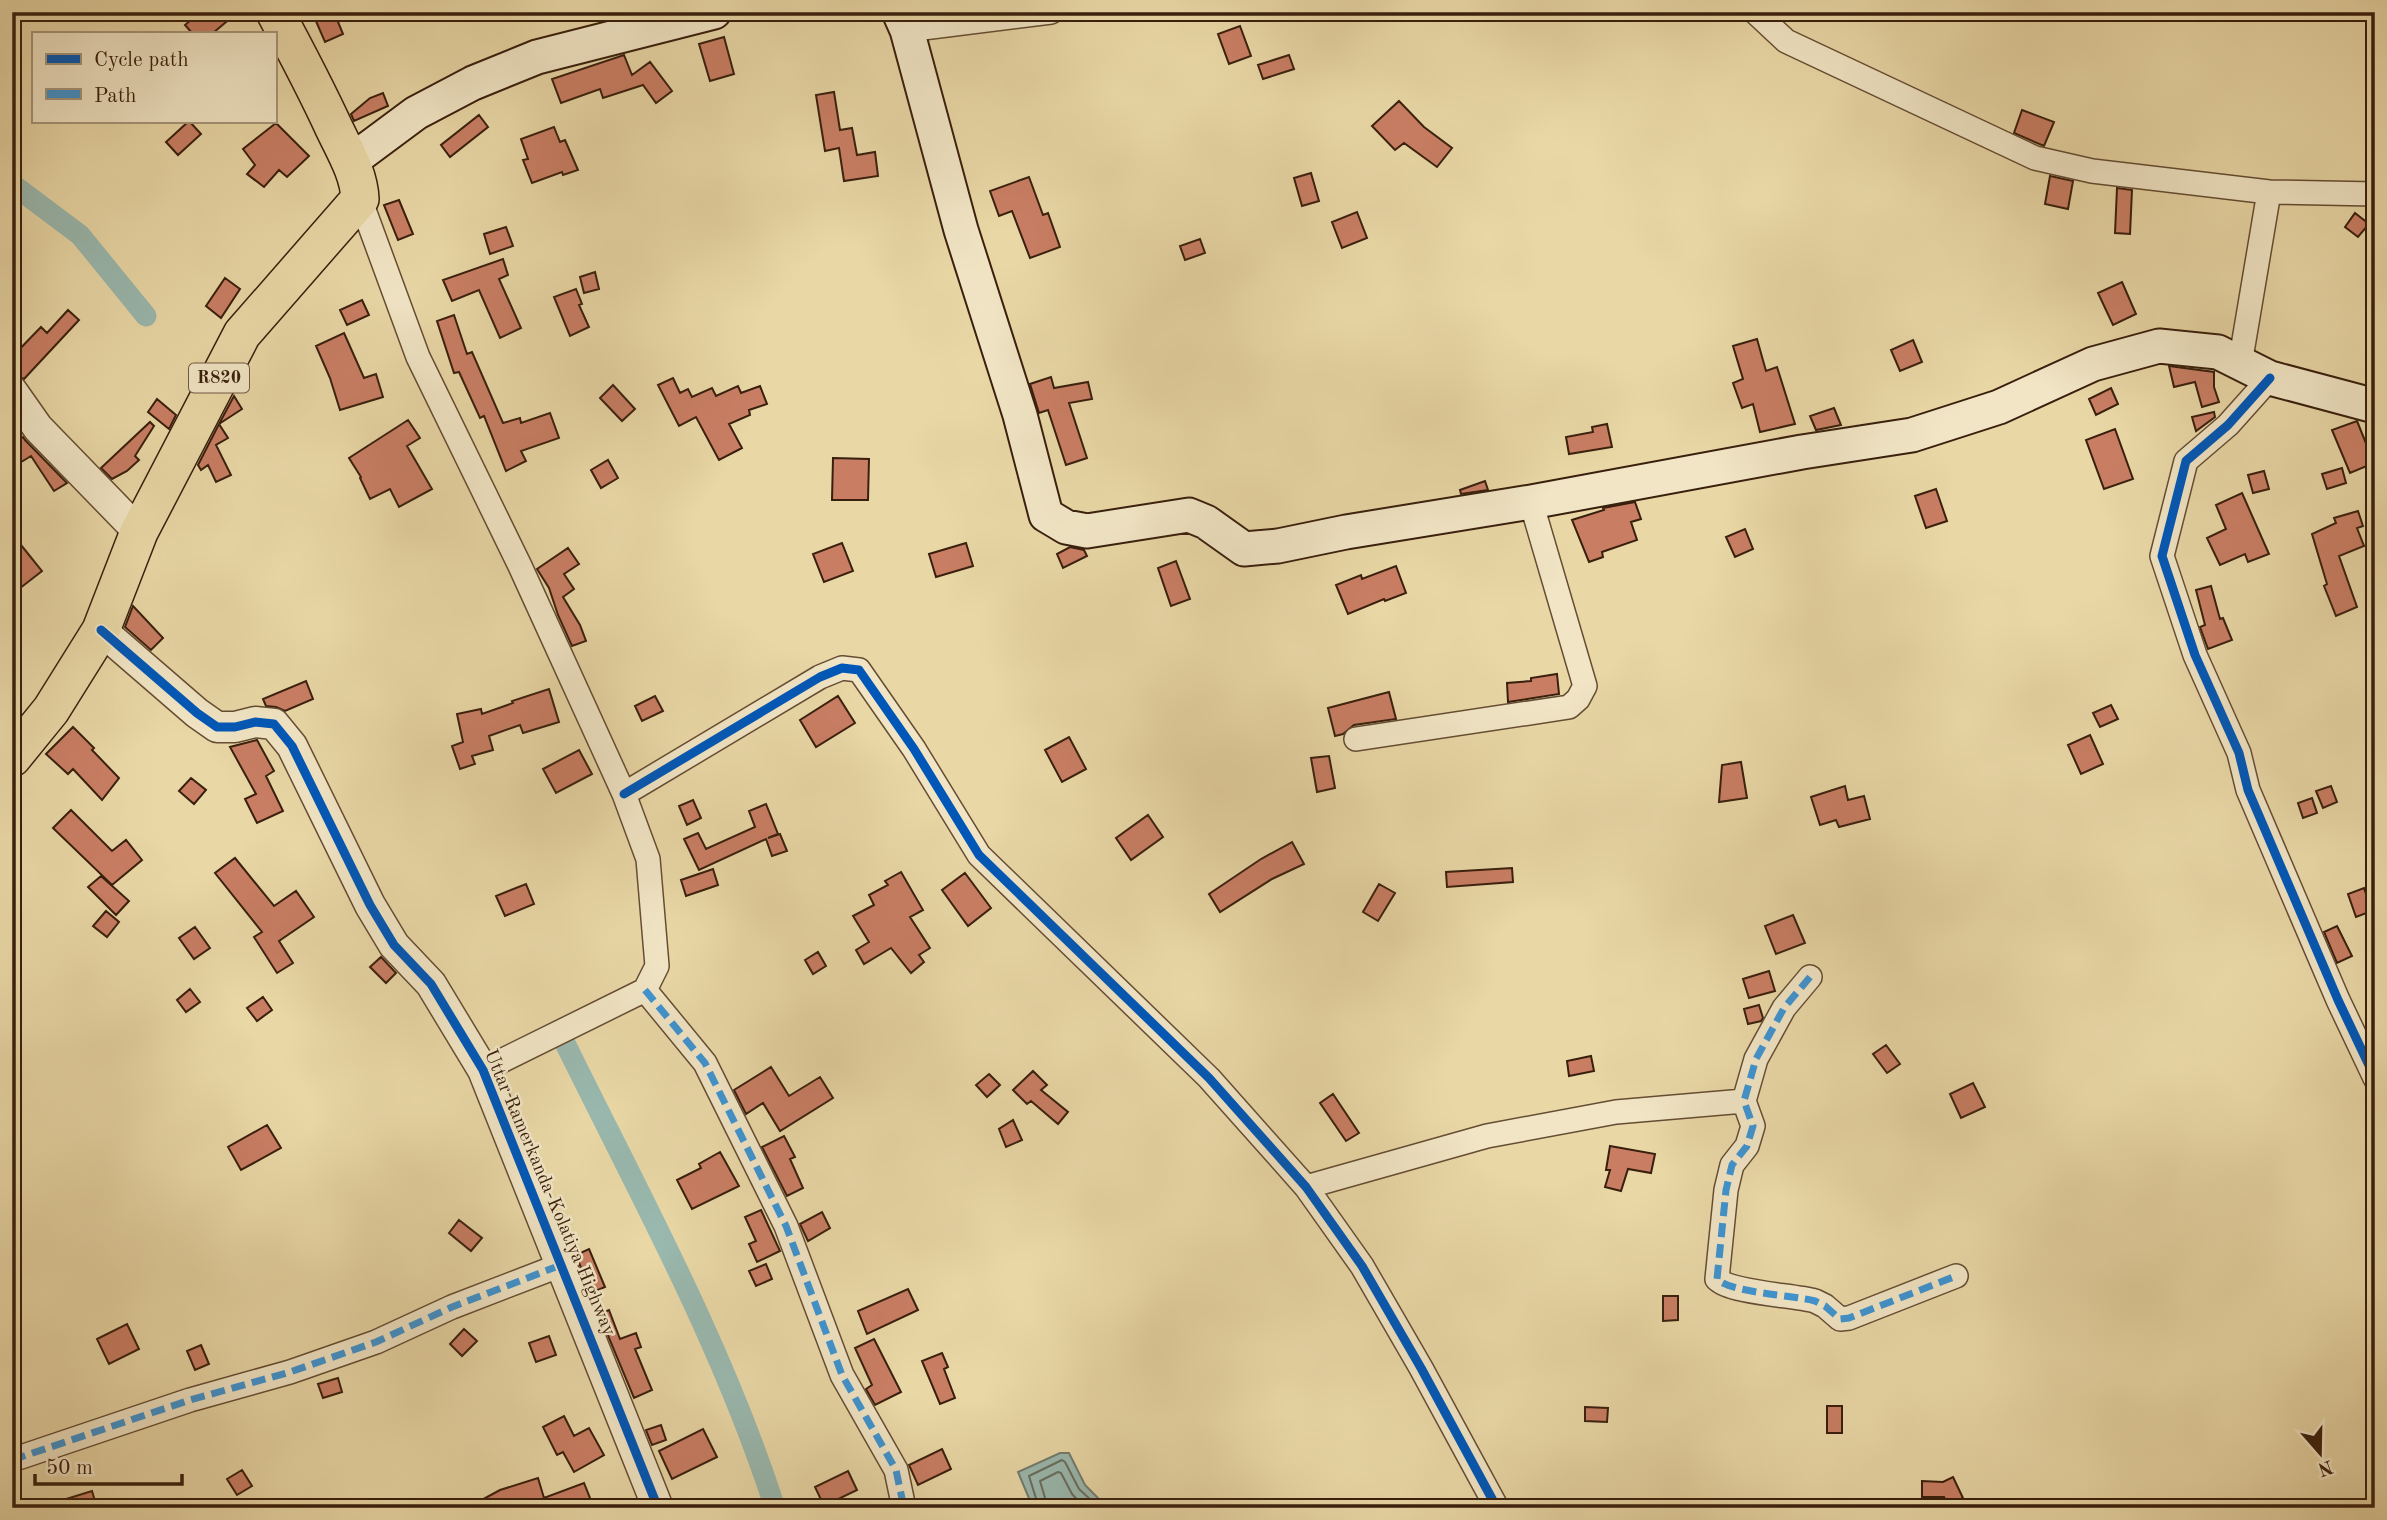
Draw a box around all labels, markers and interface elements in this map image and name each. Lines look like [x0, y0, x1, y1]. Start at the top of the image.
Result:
legend [32, 32, 276, 122]
text: Cycle path [94, 50, 189, 71]
text: Path [94, 86, 137, 107]
road number: R820 [189, 364, 249, 392]
street label: Uttar Ramerkanda-Kolatiya Highway [480, 1047, 618, 1339]
north arrow [2286, 1418, 2356, 1488]
scale bar [35, 1443, 182, 1487]
text: N [2314, 1455, 2335, 1478]
text: 50 m [46, 1458, 93, 1479]

